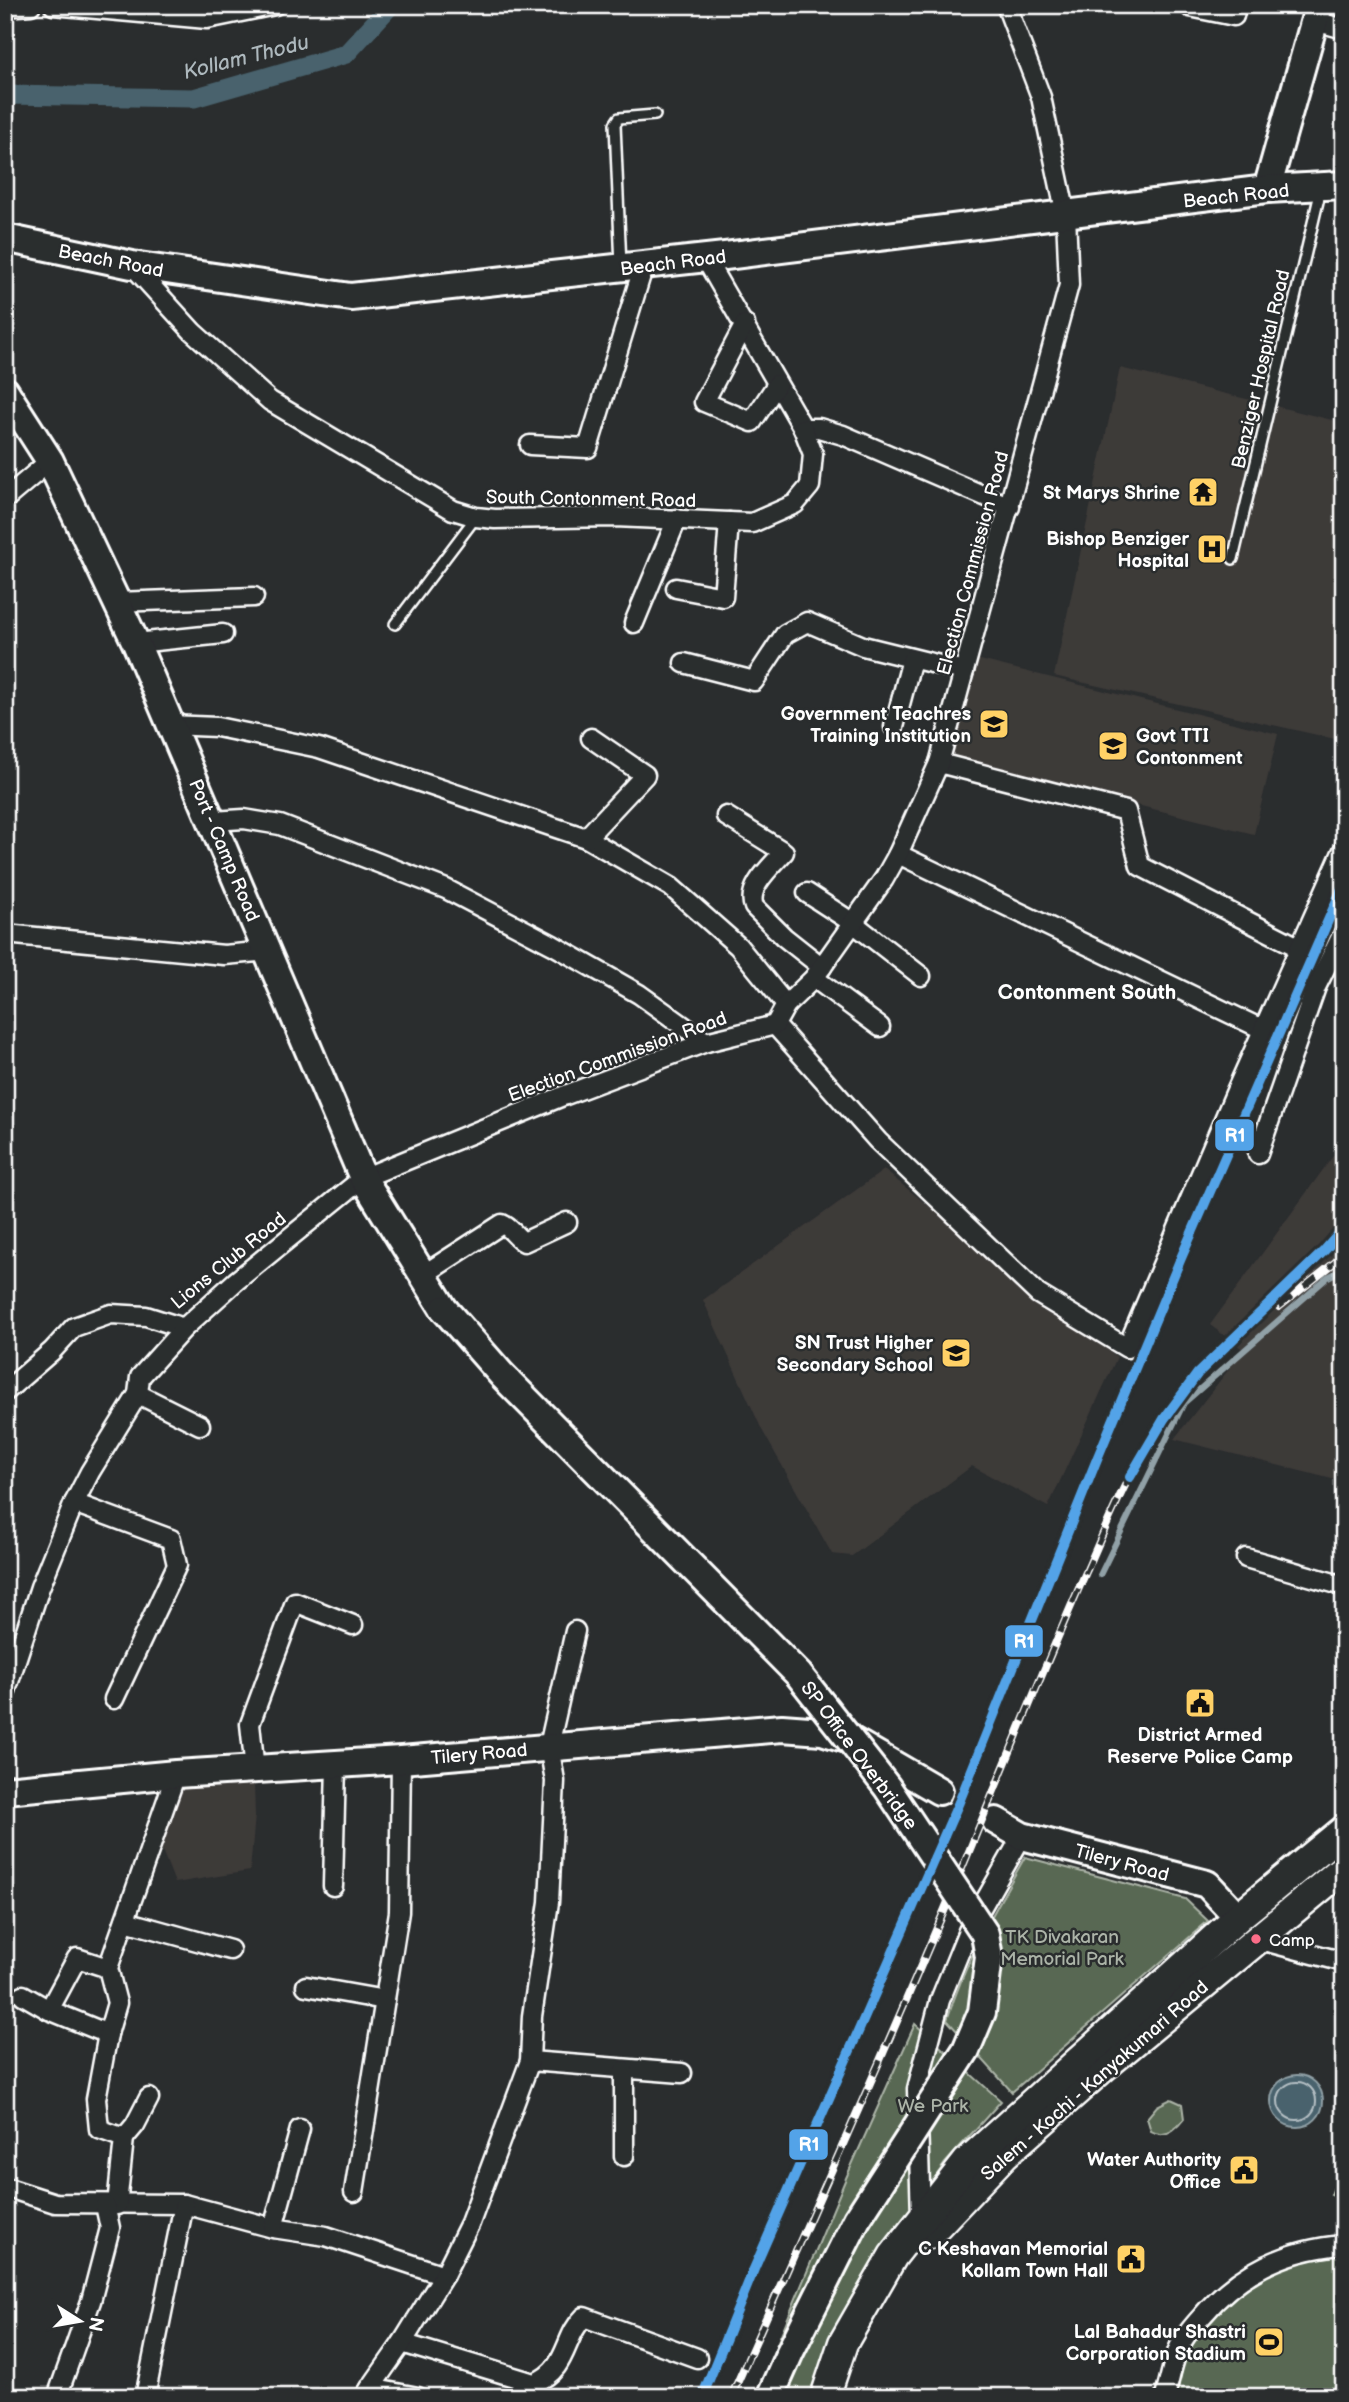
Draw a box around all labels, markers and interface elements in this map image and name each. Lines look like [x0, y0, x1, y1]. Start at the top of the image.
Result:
water label: Kollam Thodu [181, 30, 312, 85]
street label: Beach Road [1182, 179, 1290, 214]
street label: Beach Road [56, 240, 165, 283]
street label: Beach Road [619, 246, 728, 281]
street label: Benziger Hospital Road [1227, 268, 1296, 471]
street label: Election Commission Road [932, 449, 1014, 678]
temple icon: St Marys Shrine [1186, 475, 1220, 509]
place label: St Marys Shrine [1043, 482, 1180, 505]
street label: South Contonment Road [486, 486, 696, 513]
place label: Bishop Benziger Hospital [1046, 528, 1189, 573]
hospital icon: Bishop Benziger Hospital [1195, 532, 1229, 566]
place label: Government Teachres Training Institution [781, 703, 971, 748]
school or university icon: Government Teachres Training Institution [977, 707, 1011, 741]
place label: Govt TTI Contonment [1136, 725, 1243, 770]
school or university icon: Govt TTI Contonment [1096, 729, 1130, 763]
street label: Port - Camp Road [183, 776, 264, 925]
district label: Contonment South [998, 980, 1176, 1005]
street label: Election Commission Road [505, 1007, 730, 1108]
line badge: R1 [1214, 1118, 1255, 1152]
text: R1 [1224, 1125, 1246, 1148]
street label: Lions Club Road [167, 1208, 291, 1315]
place label: SN Trust Higher Secondary School [777, 1332, 933, 1377]
school or university icon: SN Trust Higher Secondary School [939, 1336, 973, 1370]
line badge: R1 [1004, 1624, 1044, 1658]
text: R1 [1013, 1631, 1035, 1654]
street label: SP Office Overbridge [796, 1677, 922, 1835]
public building icon: District Armed Reserve Police Camp [1183, 1686, 1217, 1720]
place label: District Armed Reserve Police Camp [1107, 1724, 1293, 1769]
street label: Tilery Road [430, 1739, 528, 1770]
street label: Tilery Road [1072, 1840, 1171, 1887]
park label: TK Divakaran Memorial Park [1000, 1926, 1125, 1971]
place label: Camp [1269, 1931, 1315, 1951]
marker: Camp [1249, 1932, 1263, 1946]
street label: Salem - Kochi - Kanyakumari Road [977, 1976, 1213, 2186]
park label: We Park [898, 2095, 969, 2118]
line badge: R1 [788, 2128, 829, 2161]
text: R1 [798, 2134, 820, 2157]
place label: Water Authority Office [1087, 2149, 1221, 2194]
public building icon: Water Authority Office [1227, 2153, 1261, 2187]
place label: C Keshavan Memorial Kollam Town Hall [918, 2238, 1108, 2283]
public building icon: C Keshavan Memorial Kollam Town Hall [1114, 2242, 1148, 2276]
north arrow [46, 2286, 116, 2356]
text: N [83, 2315, 108, 2333]
place label: Lal Bahadur Shastri Corporation Stadium [1066, 2321, 1246, 2366]
sports icon: Lal Bahadur Shastri Corporation Stadium [1252, 2325, 1286, 2359]

